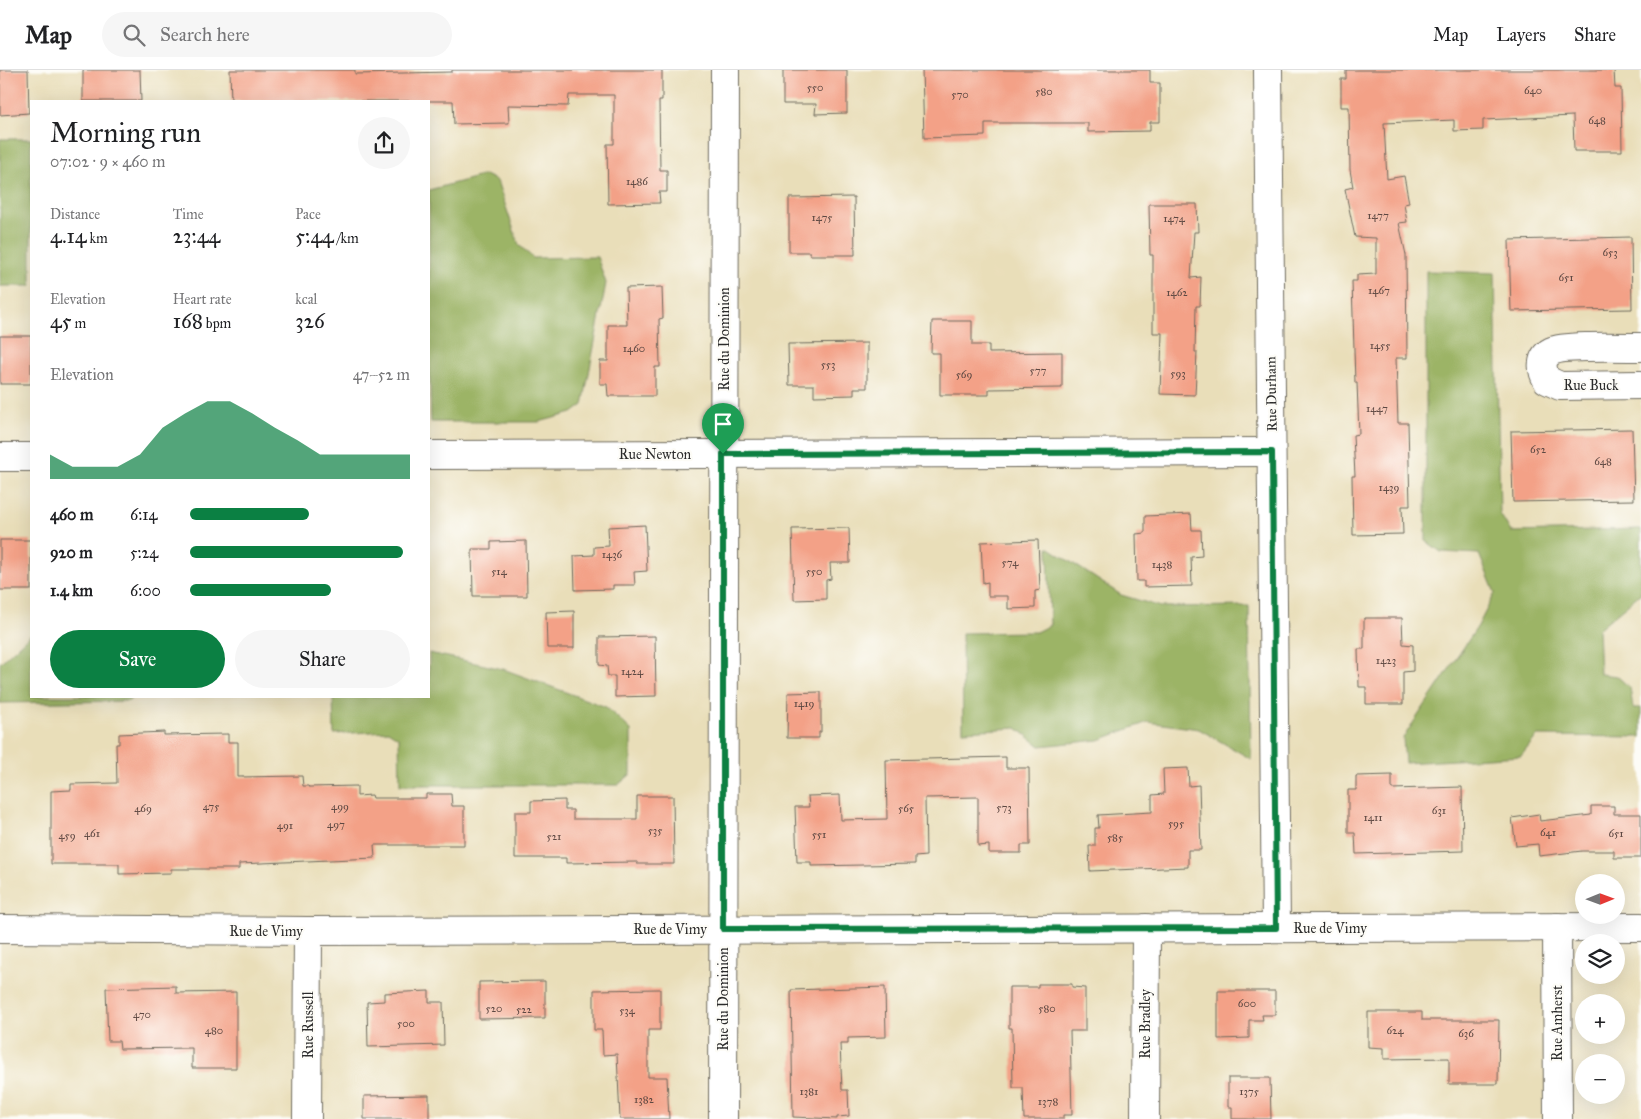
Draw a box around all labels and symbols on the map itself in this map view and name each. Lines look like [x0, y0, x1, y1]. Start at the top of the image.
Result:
house number: 550 [807, 81, 823, 94]
house number: 640 [1524, 84, 1542, 97]
house number: 580 [1035, 85, 1053, 98]
house number: 570 [951, 88, 969, 101]
house number: 648 [1588, 114, 1606, 127]
house number: 1486 [626, 175, 648, 188]
house number: 1477 [1367, 209, 1389, 222]
house number: 1475 [812, 211, 832, 224]
house number: 1474 [1163, 212, 1186, 225]
house number: 653 [1602, 246, 1618, 259]
house number: 651 [1558, 271, 1574, 284]
house number: 1467 [1368, 284, 1390, 297]
house number: 1462 [1166, 286, 1188, 299]
street label: Rue du Dominion [716, 287, 733, 391]
house number: 1455 [1370, 339, 1390, 352]
house number: 1460 [623, 342, 645, 355]
street label: Rue Durham [1262, 356, 1281, 432]
house number: 553 [821, 358, 835, 371]
house number: 577 [1030, 364, 1047, 377]
house number: 593 [1170, 367, 1186, 380]
house number: 569 [956, 368, 972, 381]
street label: Rue Buck [1563, 377, 1619, 394]
house number: 1447 [1366, 402, 1388, 415]
pin [702, 403, 744, 454]
house number: 652 [1530, 443, 1547, 456]
street label: Rue Newton [619, 446, 692, 463]
house number: 648 [1594, 455, 1612, 468]
house number: 1439 [1379, 481, 1399, 494]
house number: 1436 [602, 548, 623, 561]
house number: 574 [1002, 556, 1019, 569]
house number: 1438 [1152, 558, 1173, 571]
house number: 514 [491, 565, 508, 578]
house number: 550 [806, 565, 822, 578]
house number: 1423 [1376, 654, 1396, 667]
house number: 1424 [621, 665, 644, 678]
house number: 1419 [794, 697, 814, 710]
house number: 475 [203, 800, 219, 813]
house number: 499 [331, 800, 349, 813]
house number: 573 [996, 801, 1012, 814]
house number: 469 [134, 802, 152, 815]
house number: 565 [898, 802, 914, 815]
house number: 631 [1432, 804, 1446, 817]
house number: 1411 [1363, 811, 1383, 824]
house number: 595 [1168, 817, 1184, 830]
house number: 497 [327, 818, 345, 831]
house number: 491 [277, 819, 293, 832]
house number: 535 [648, 824, 662, 837]
house number: 641 [1540, 826, 1556, 839]
house number: 461 [84, 827, 100, 840]
house number: 651 [1608, 827, 1624, 840]
house number: 551 [812, 828, 826, 841]
house number: 459 [58, 829, 76, 842]
house number: 521 [547, 830, 561, 843]
house number: 585 [1107, 831, 1123, 844]
north arrow [1575, 874, 1625, 924]
street label: Rue de Vimy [1293, 920, 1367, 937]
street label: Rue de Vimy [633, 921, 707, 938]
street label: Rue de Vimy [229, 923, 303, 940]
street label: Rue du Dominion [715, 947, 732, 1051]
street label: Rue Amherst [1549, 985, 1566, 1061]
street label: Rue Bradley [1137, 989, 1154, 1059]
street label: Rue Russell [300, 991, 317, 1058]
house number: 600 [1238, 997, 1256, 1010]
house number: 520 [486, 1002, 502, 1015]
house number: 580 [1038, 1002, 1056, 1015]
house number: 522 [516, 1003, 533, 1016]
house number: 534 [619, 1004, 636, 1017]
house number: 470 [133, 1008, 151, 1021]
house number: 500 [397, 1017, 415, 1030]
house number: 480 [205, 1024, 223, 1037]
house number: 624 [1386, 1024, 1404, 1037]
house number: 636 [1458, 1027, 1474, 1040]
house number: 1381 [800, 1085, 818, 1098]
house number: 1375 [1239, 1085, 1259, 1098]
house number: 1382 [634, 1093, 655, 1106]
house number: 1378 [1038, 1095, 1058, 1108]

